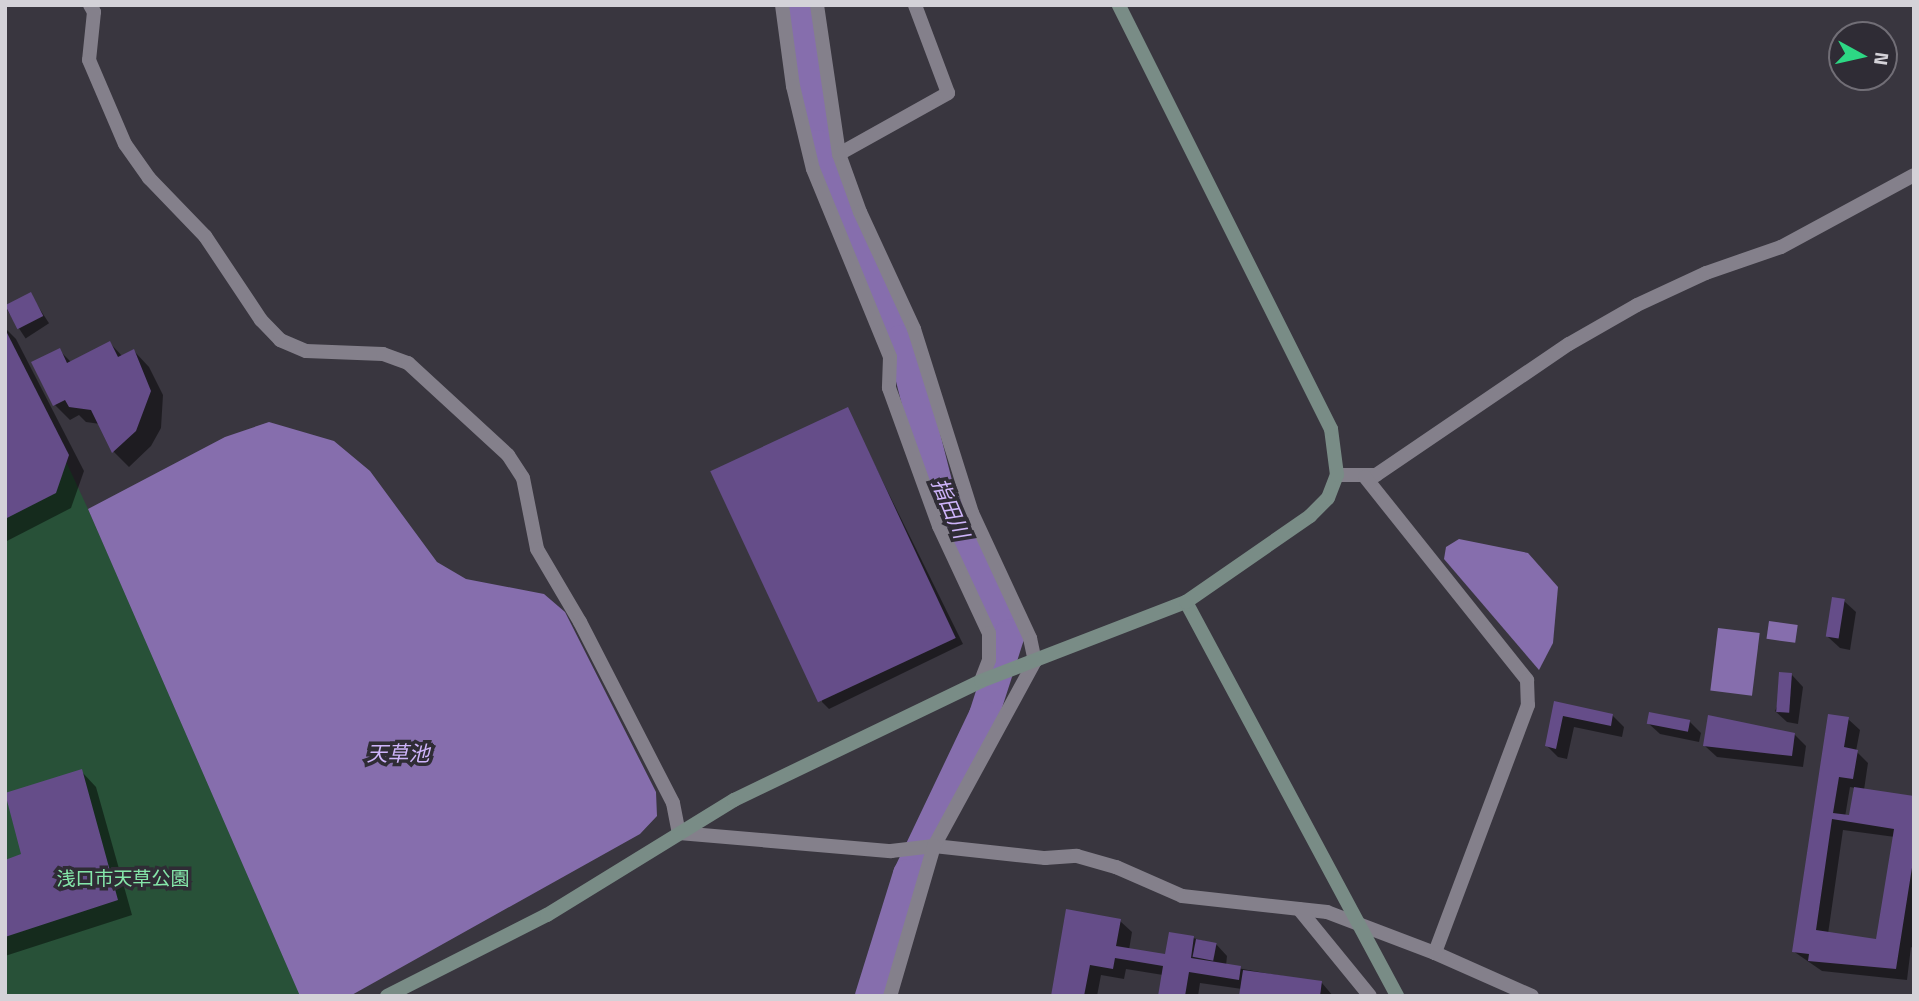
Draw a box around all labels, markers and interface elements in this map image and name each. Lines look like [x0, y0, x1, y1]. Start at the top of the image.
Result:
north arrow [1828, 21, 1898, 91]
text: N [1867, 50, 1898, 67]
water label: 指田川 [927, 474, 975, 542]
water label: 天草池 [367, 740, 429, 766]
park label: 浅口市天草公園 [57, 867, 189, 889]

